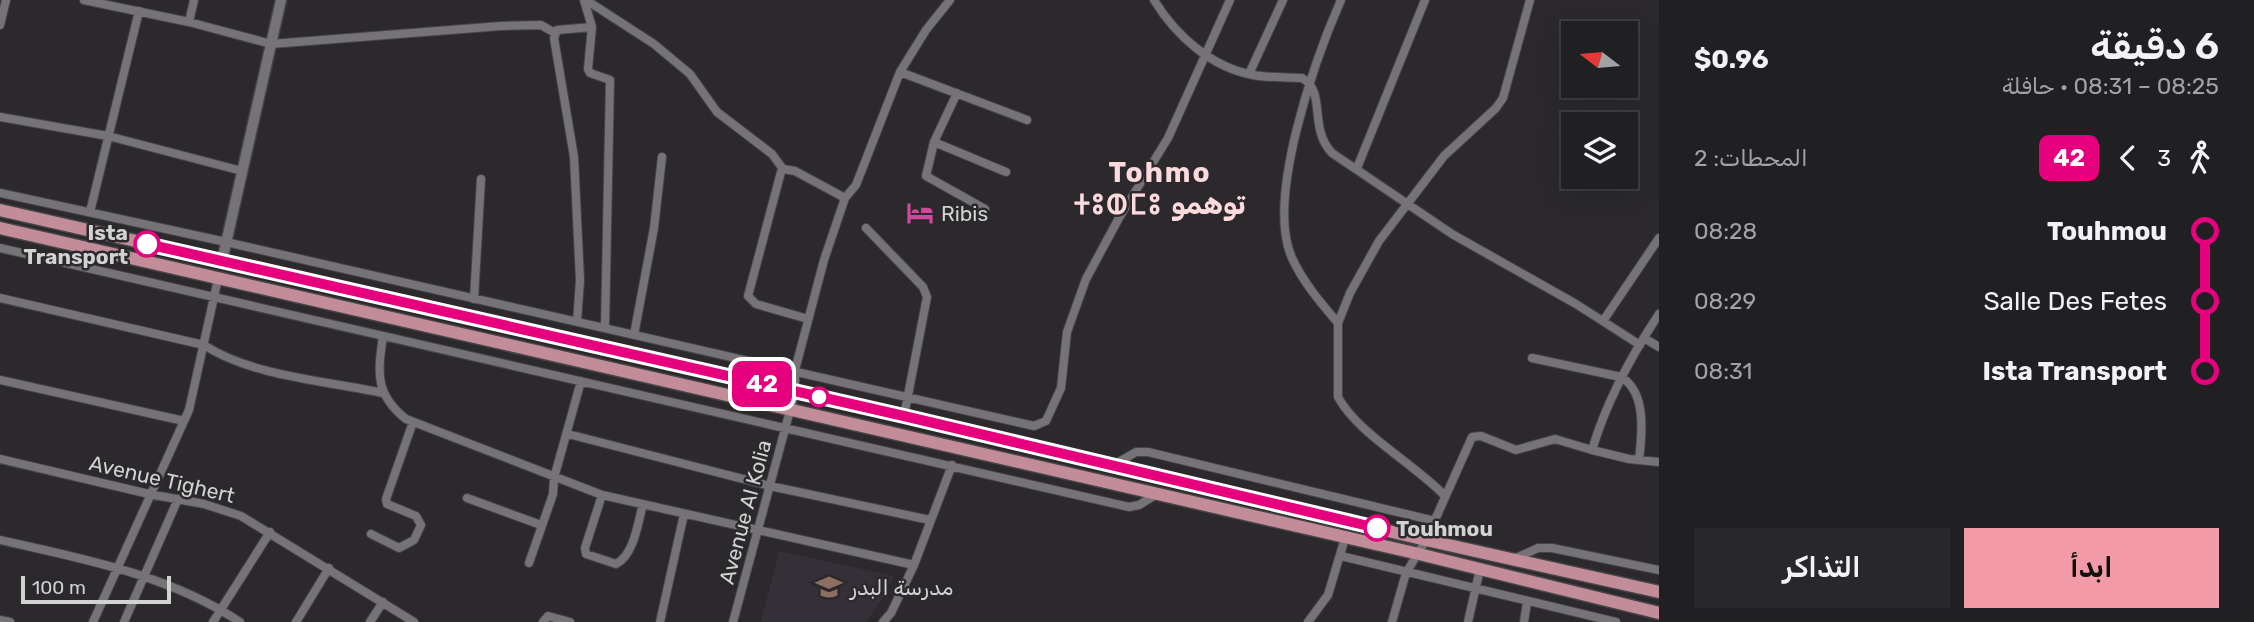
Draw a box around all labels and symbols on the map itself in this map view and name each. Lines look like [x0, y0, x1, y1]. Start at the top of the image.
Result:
north arrow [1561, 21, 1638, 98]
district label: Tohmo ⵜⵓⵀⵎⵓ توهمو [1074, 156, 1246, 221]
hotel icon: Ribis [905, 198, 935, 228]
place label: Ribis [941, 201, 988, 226]
place label: Ista Transport [24, 220, 128, 269]
marker: Ista Transport [134, 231, 160, 257]
line badge: 42 [730, 361, 794, 407]
unlabelled marker [809, 387, 829, 407]
street label: Avenue Al Kolia [714, 437, 776, 587]
street label: Avenue Tighert [87, 450, 237, 508]
marker: Touhmou [1364, 515, 1390, 541]
place label: Touhmou [1396, 516, 1493, 541]
school or university icon: مدرسة البدر [814, 572, 844, 602]
scale bar [21, 573, 172, 605]
place label: مدرسة البدر [848, 575, 953, 600]

